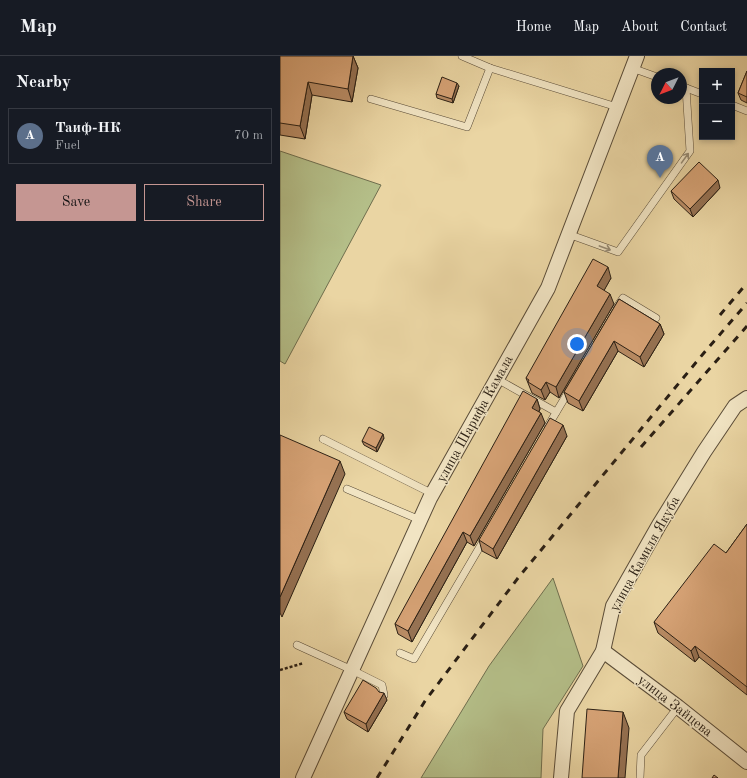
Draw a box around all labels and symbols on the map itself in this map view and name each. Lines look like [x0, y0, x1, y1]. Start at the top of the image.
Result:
north arrow [651, 68, 687, 104]
pin: A [647, 145, 673, 178]
one-way arrow [681, 153, 690, 164]
one-way arrow [598, 244, 610, 252]
your location [567, 334, 587, 354]
street label: улица Шарифа Камала [434, 353, 517, 485]
street label: улица Камиля Якуба [607, 494, 683, 614]
street label: улица Зайцева [635, 673, 715, 739]

